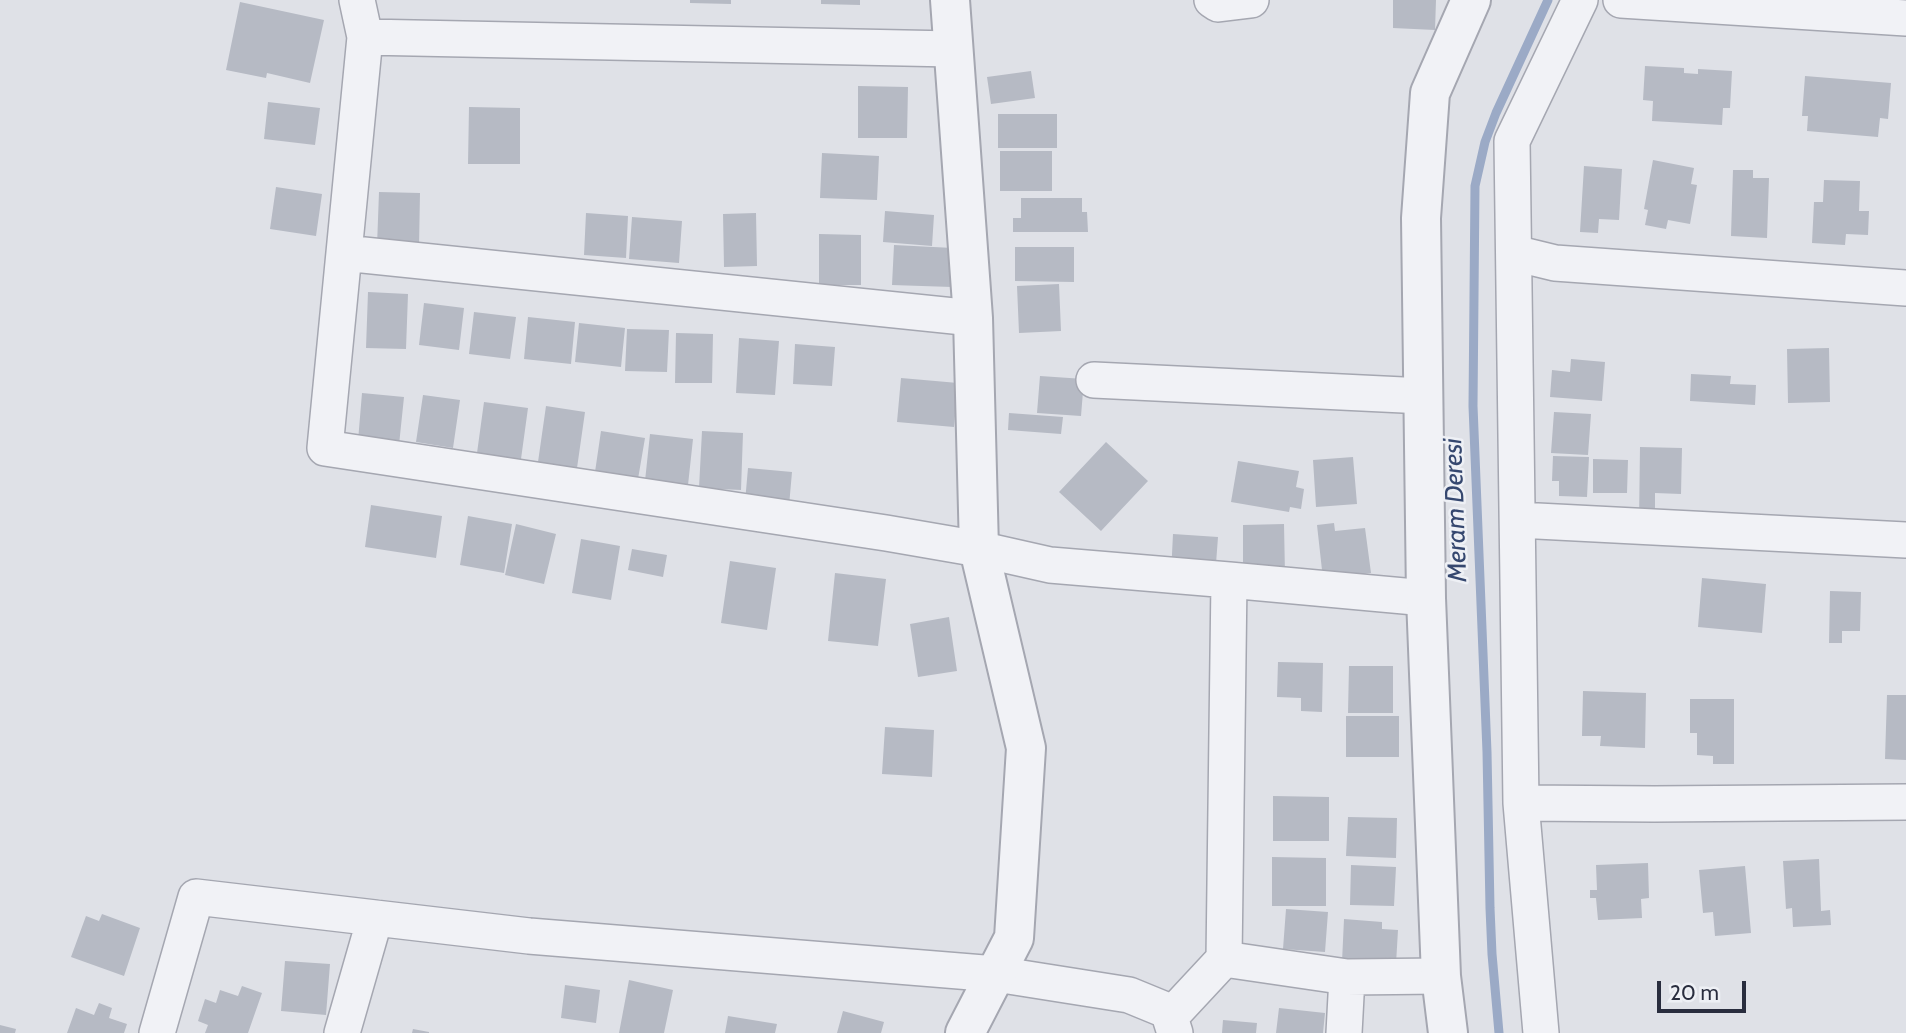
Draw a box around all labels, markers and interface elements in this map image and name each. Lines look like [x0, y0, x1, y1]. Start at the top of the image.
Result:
water label: Meram Deresi [1438, 438, 1474, 582]
scale bar [1661, 967, 1750, 1011]
text: 20 m [1670, 980, 1719, 1005]

